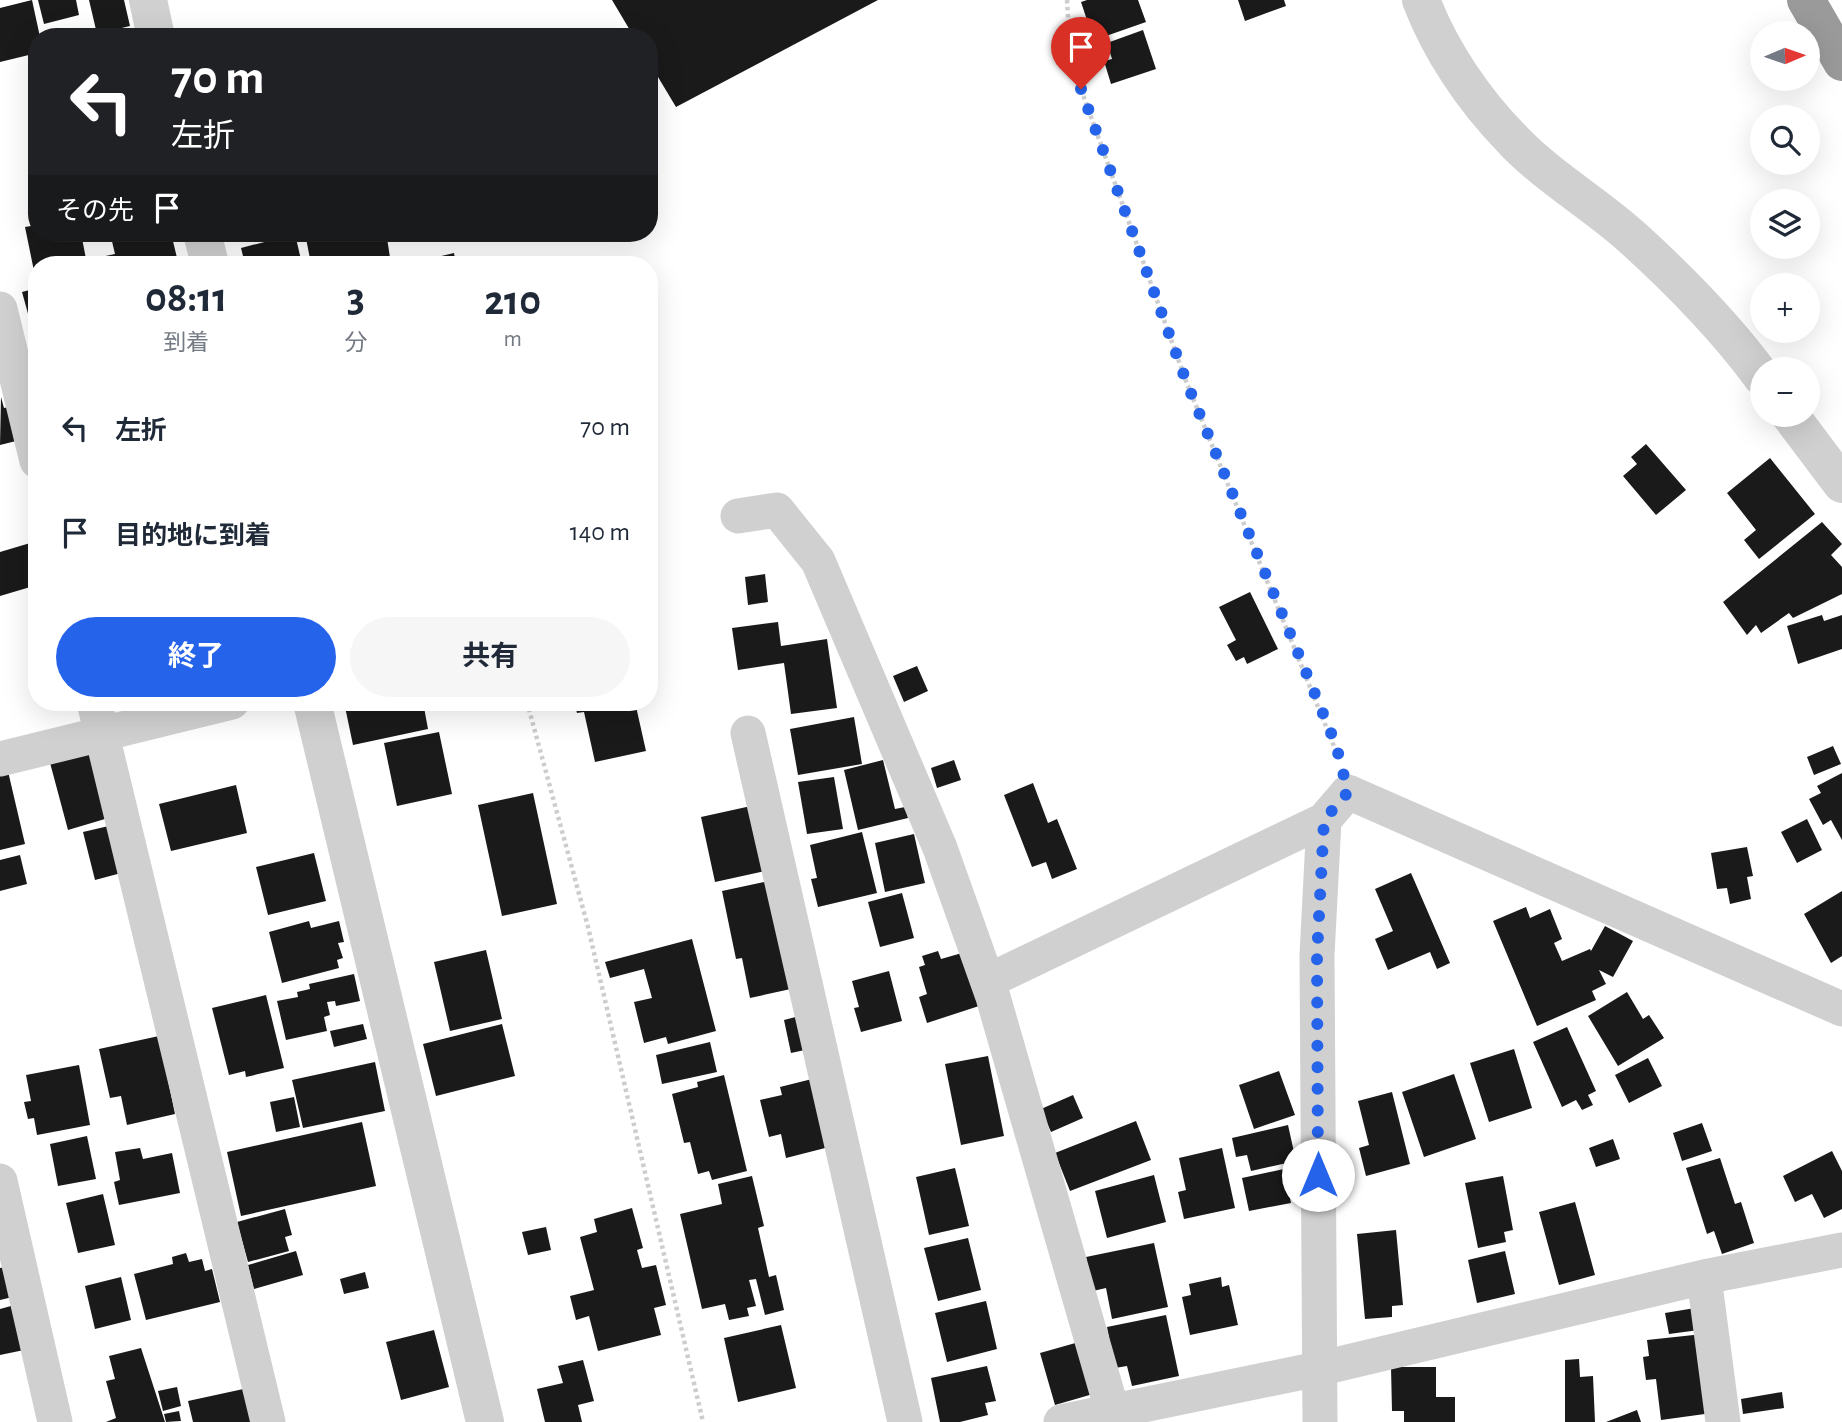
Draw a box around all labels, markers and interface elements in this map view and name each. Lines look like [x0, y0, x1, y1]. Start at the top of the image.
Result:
pin [1051, 17, 1111, 89]
north arrow [1750, 21, 1820, 91]
map controls [1750, 21, 1820, 427]
icon: arrive [1062, 28, 1100, 66]
text: 70 m [171, 54, 265, 103]
icon: left [56, 56, 147, 147]
button: search [1750, 105, 1820, 175]
text: 左折 [171, 120, 235, 152]
icon: arrive [148, 189, 186, 227]
button: layers [1750, 189, 1820, 259]
text: その先 [56, 198, 134, 224]
button: + [1750, 273, 1820, 343]
text: 08:11 [145, 277, 227, 319]
text: 3 [347, 277, 365, 319]
text: 210 [484, 280, 541, 322]
text: m [503, 328, 522, 351]
text: 到着 [163, 332, 209, 355]
text: 分 [344, 332, 367, 355]
button: − [1750, 357, 1820, 427]
icon: left [56, 409, 94, 447]
text: 70 m [580, 414, 630, 440]
text: 左折 [115, 418, 167, 444]
icon: arrive [56, 514, 94, 552]
text: 140 m [570, 519, 630, 545]
text: 目的地に到着 [115, 523, 271, 549]
button: 終了 [56, 617, 336, 697]
button: 共有 [350, 617, 630, 697]
position arrow [1281, 1138, 1355, 1212]

